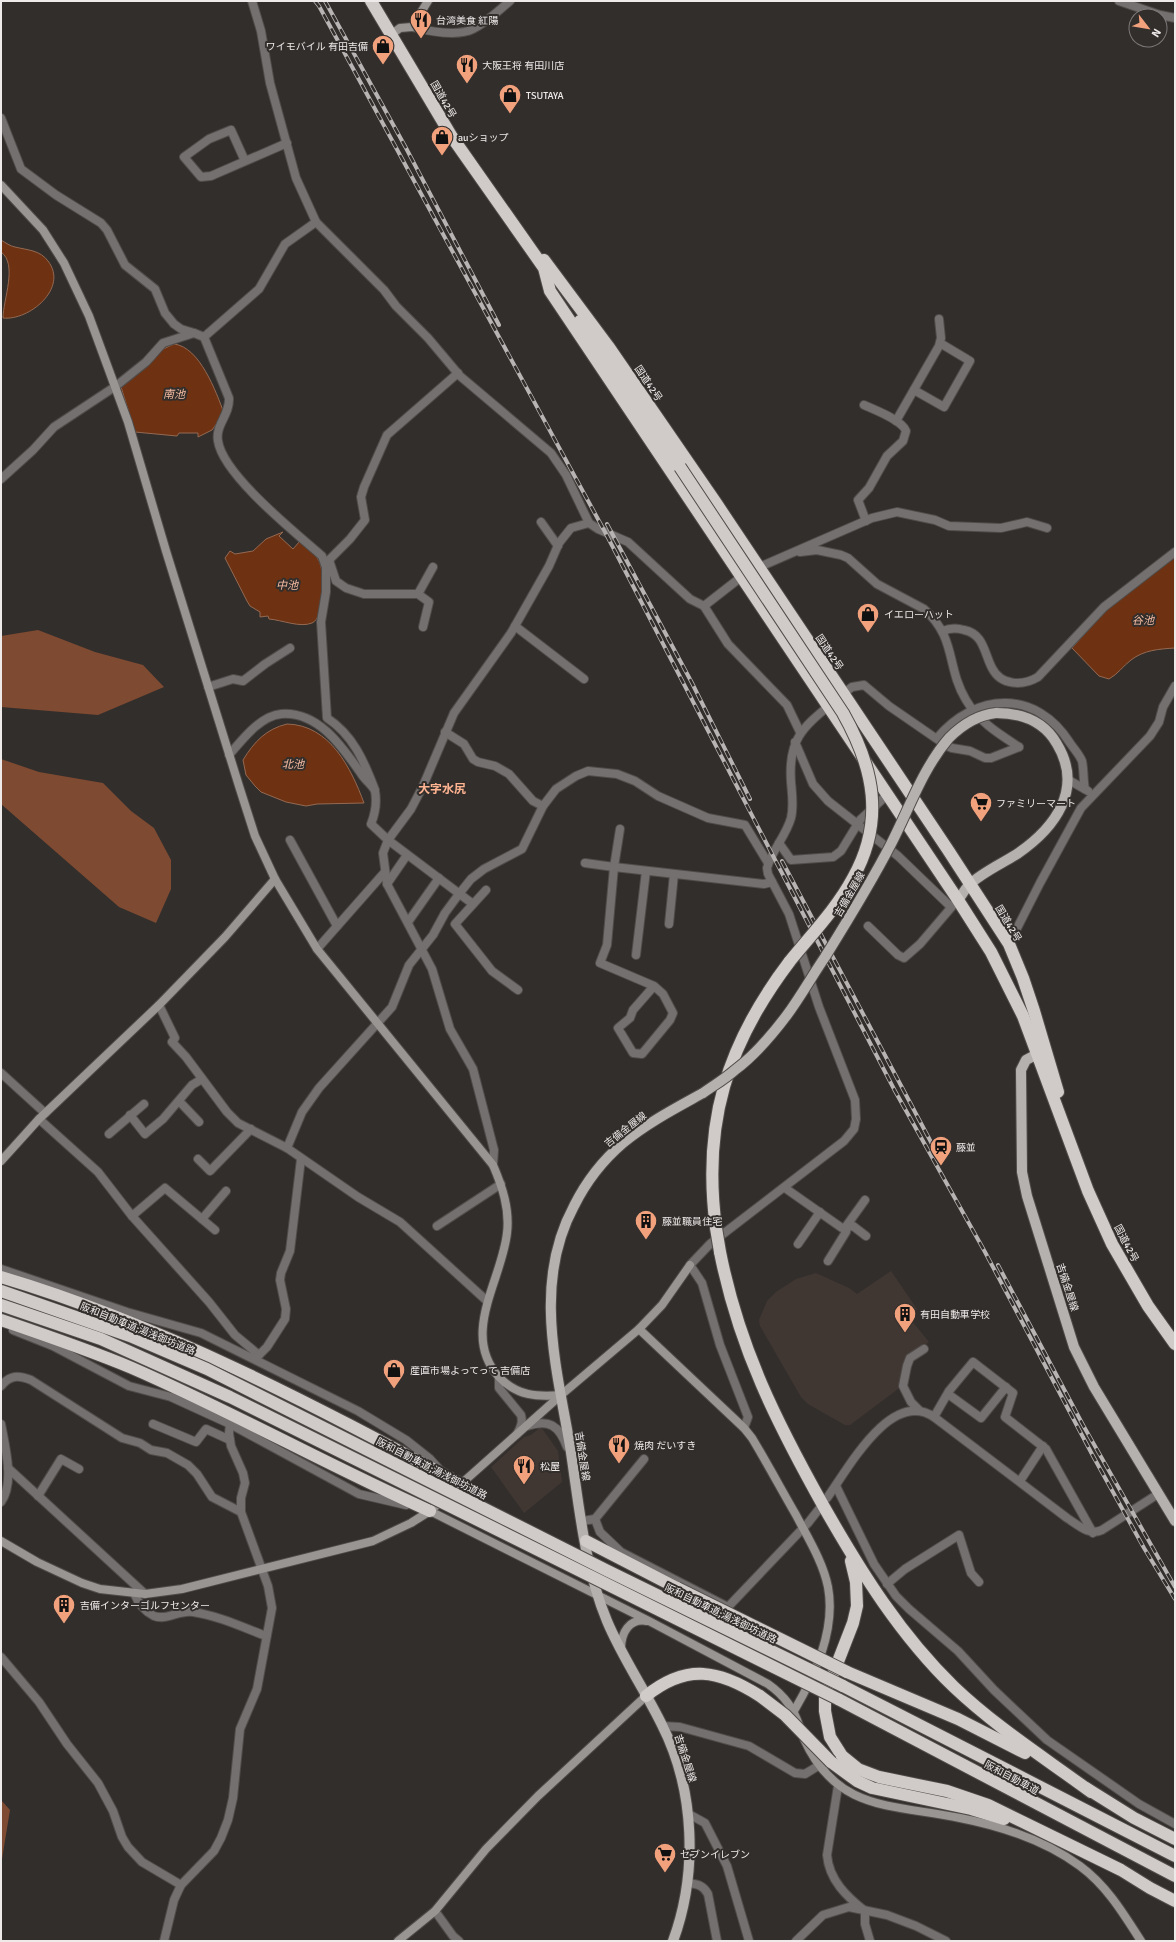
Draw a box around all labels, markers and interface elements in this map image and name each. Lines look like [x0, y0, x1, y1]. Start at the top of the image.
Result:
restaurant icon: 台湾美食 紅陽 [408, 7, 434, 40]
north arrow [1128, 8, 1168, 48]
place label: 台湾美食 紅陽 [436, 15, 498, 27]
text: N [1149, 26, 1164, 40]
shop icon: ワイモバイル 有田吉備 [370, 33, 396, 66]
place label: ワイモバイル 有田吉備 [266, 41, 368, 53]
restaurant icon: 大阪王将 有田川店 [454, 52, 480, 85]
place label: 大阪王将 有田川店 [482, 60, 564, 72]
street label: 国道42号 [428, 79, 459, 120]
shop icon: TSUTAYA [497, 82, 523, 115]
place label: TSUTAYA [526, 90, 564, 102]
shop icon: auショップ [429, 124, 455, 157]
place label: auショップ [458, 132, 509, 144]
street label: 国道42号 [632, 363, 665, 404]
water label: 南池 [163, 388, 186, 401]
water label: 中池 [276, 579, 299, 592]
shop icon: イエローハット [855, 601, 881, 634]
place label: イエローハット [884, 609, 954, 621]
water label: 谷池 [1132, 614, 1155, 627]
street label: 国道42号 [813, 632, 846, 673]
water label: 北池 [282, 758, 305, 771]
district label: 大字水尻 [418, 782, 466, 797]
supermarket icon: ファミリーマート [968, 790, 994, 823]
place label: ファミリーマート [996, 798, 1076, 810]
street label: 吉備金屋線 [832, 870, 868, 919]
street label: 国道42号 [992, 903, 1024, 944]
street label: 吉備金屋線 [602, 1110, 649, 1150]
station icon: 藤並 [928, 1134, 954, 1167]
place label: 藤並 [956, 1142, 976, 1154]
building icon: 藤並職員住宅 [633, 1208, 659, 1241]
place label: 藤並職員住宅 [662, 1216, 722, 1228]
street label: 国道42号 [1111, 1223, 1141, 1264]
street label: 吉備金屋線 [1054, 1262, 1080, 1313]
street label: 阪和自動車道;湯浅御坊道路 [78, 1300, 197, 1357]
building icon: 有田自動車学校 [892, 1301, 918, 1334]
place label: 有田自動車学校 [920, 1309, 990, 1321]
shop icon: 産直市場よってって 吉備店 [381, 1357, 407, 1390]
place label: 産直市場よってって 吉備店 [410, 1365, 530, 1377]
street label: 吉備金屋線 [572, 1431, 592, 1482]
restaurant icon: 焼肉 だいすき [606, 1432, 632, 1465]
street label: 阪和自動車道;湯浅御坊道路 [374, 1436, 489, 1502]
place label: 焼肉 だいすき [634, 1440, 696, 1452]
restaurant icon: 松屋 [511, 1453, 537, 1486]
place label: 松屋 [540, 1461, 560, 1473]
street label: 阪和自動車道;湯浅御坊道路 [663, 1582, 778, 1646]
building icon: 吉備インターゴルフセンター [51, 1592, 77, 1625]
place label: 吉備インターゴルフセンター [80, 1600, 210, 1612]
street label: 吉備金屋線 [672, 1733, 698, 1784]
street label: 阪和自動車道 [982, 1759, 1041, 1797]
supermarket icon: セブンイレブン [652, 1841, 678, 1874]
place label: セブンイレブン [680, 1849, 750, 1861]

